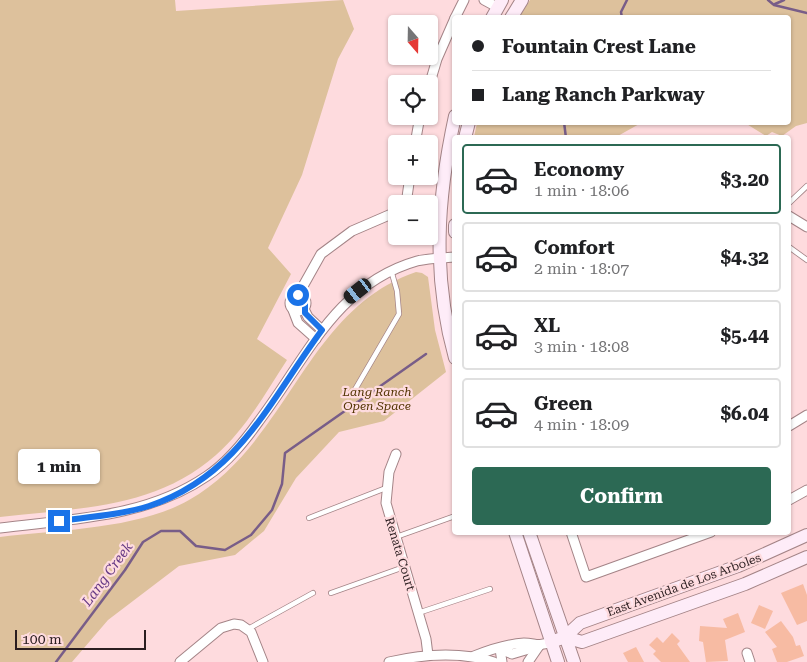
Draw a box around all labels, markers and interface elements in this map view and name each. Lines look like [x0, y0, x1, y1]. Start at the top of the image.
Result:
north arrow [388, 15, 438, 65]
map controls [388, 15, 438, 245]
text: Fountain Crest Lane [502, 35, 696, 58]
button: locate [388, 75, 438, 125]
text: Lang Ranch Parkway [502, 83, 705, 106]
button: + [388, 135, 438, 185]
icon: car [474, 157, 519, 202]
text: Economy [534, 158, 624, 181]
text: $3.20 [720, 168, 769, 191]
text: 1 min · 18:06 [534, 181, 629, 200]
button: − [388, 195, 438, 245]
icon: car [474, 235, 519, 280]
text: Comfort [534, 236, 615, 259]
text: $4.32 [720, 246, 769, 269]
text: 2 min · 18:07 [534, 259, 629, 278]
car [341, 276, 374, 306]
route start [287, 284, 309, 306]
icon: car [474, 313, 519, 358]
text: XL [534, 314, 560, 337]
text: $5.44 [720, 324, 769, 347]
text: 3 min · 18:08 [534, 337, 629, 356]
park label: Lang Ranch Open Space [342, 385, 411, 413]
icon: car [474, 391, 519, 436]
text: Green [534, 392, 592, 415]
text: $6.04 [720, 402, 769, 425]
text: 4 min · 18:09 [534, 415, 629, 434]
callout: 1 min [18, 448, 100, 484]
text: 1 min [37, 457, 81, 476]
button: Confirm [472, 467, 771, 525]
route end [48, 510, 70, 532]
street label: Renata Court [382, 516, 418, 593]
water label: Lang Creek [78, 539, 136, 610]
street label: East Avenida de Los Arboles [605, 550, 763, 619]
scale bar [15, 627, 146, 650]
text: 100 m [22, 631, 62, 647]

